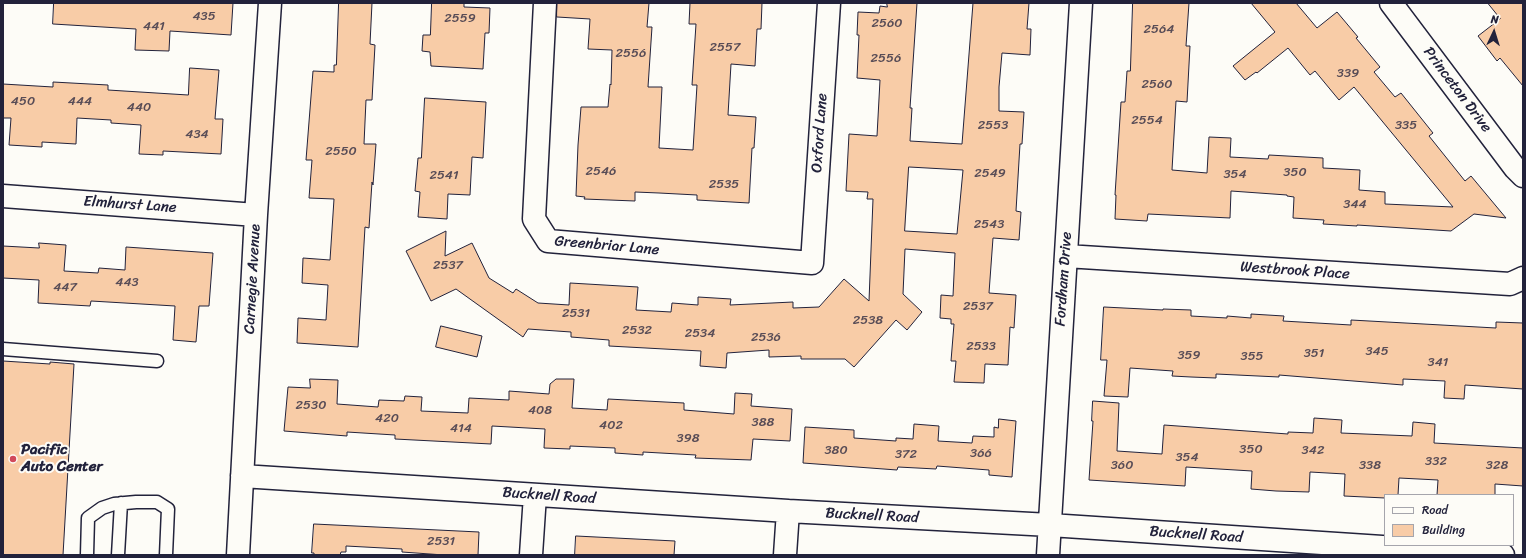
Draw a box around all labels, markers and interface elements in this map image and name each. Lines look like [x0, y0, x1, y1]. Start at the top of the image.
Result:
house number: 435 [192, 9, 216, 25]
text: N [1490, 10, 1499, 29]
house number: 2559 [444, 11, 476, 27]
north arrow [1474, 12, 1514, 52]
house number: 2560 [871, 16, 903, 32]
house number: 441 [143, 19, 165, 35]
house number: 2564 [1144, 22, 1174, 38]
house number: 2557 [710, 40, 740, 56]
street label: Princeton Drive [1419, 44, 1495, 136]
house number: 2556 [616, 46, 646, 62]
house number: 2556 [871, 51, 901, 67]
house number: 339 [1337, 66, 1359, 82]
house number: 2560 [1141, 77, 1173, 93]
street label: Oxford Lane [808, 93, 832, 173]
house number: 450 [11, 94, 35, 110]
house number: 444 [68, 94, 92, 110]
house number: 440 [127, 100, 151, 116]
house number: 2554 [1131, 113, 1163, 129]
house number: 2553 [978, 118, 1008, 134]
house number: 335 [1395, 118, 1417, 134]
house number: 434 [185, 127, 209, 143]
house number: 2550 [325, 144, 357, 160]
house number: 2546 [586, 164, 616, 180]
house number: 350 [1283, 165, 1307, 181]
house number: 2549 [974, 166, 1006, 182]
house number: 354 [1223, 167, 1247, 183]
house number: 2541 [429, 168, 459, 184]
house number: 2535 [709, 177, 739, 193]
street label: Elmhurst Lane [83, 193, 177, 217]
house number: 344 [1343, 197, 1367, 213]
house number: 2543 [974, 217, 1004, 233]
street label: Carnegie Avenue [241, 224, 265, 334]
street label: Fordham Drive [1052, 231, 1076, 327]
street label: Greenbriar Lane [554, 232, 660, 260]
house number: 2537 [433, 258, 463, 274]
street label: Westbrook Place [1240, 258, 1350, 284]
house number: 443 [115, 275, 139, 291]
house number: 447 [53, 280, 77, 296]
house number: 2537 [963, 299, 993, 315]
house number: 2531 [562, 306, 590, 322]
house number: 2538 [853, 313, 883, 329]
house number: 2532 [622, 323, 652, 339]
house number: 2534 [685, 326, 715, 342]
house number: 2536 [751, 330, 781, 346]
house number: 2533 [966, 339, 996, 355]
house number: 345 [1365, 344, 1389, 360]
house number: 351 [1304, 346, 1324, 362]
house number: 359 [1177, 348, 1201, 364]
house number: 355 [1240, 349, 1264, 365]
house number: 341 [1428, 355, 1448, 371]
house number: 2530 [296, 398, 326, 414]
house number: 408 [528, 403, 552, 419]
house number: 420 [375, 411, 399, 427]
house number: 388 [752, 415, 774, 431]
house number: 402 [599, 418, 623, 434]
house number: 414 [450, 421, 472, 437]
house number: 398 [677, 431, 699, 447]
place label: Pacific Auto Center [21, 441, 103, 476]
house number: 350 [1239, 442, 1263, 458]
house number: 380 [824, 443, 848, 459]
house number: 342 [1302, 443, 1324, 459]
house number: 366 [970, 446, 992, 462]
house number: 372 [895, 447, 917, 463]
house number: 354 [1175, 450, 1199, 466]
marker: Pacific Auto Center [8, 454, 18, 464]
house number: 332 [1425, 454, 1447, 470]
house number: 360 [1111, 458, 1133, 474]
house number: 338 [1359, 458, 1381, 474]
house number: 328 [1486, 458, 1508, 474]
street label: Bucknell Road [502, 484, 596, 508]
legend [1384, 494, 1514, 546]
text: Road [1422, 499, 1448, 521]
street label: Bucknell Road [825, 505, 919, 527]
text: Building [1422, 519, 1465, 541]
street label: Bucknell Road [1149, 523, 1243, 547]
house number: 2531 [427, 534, 455, 550]

